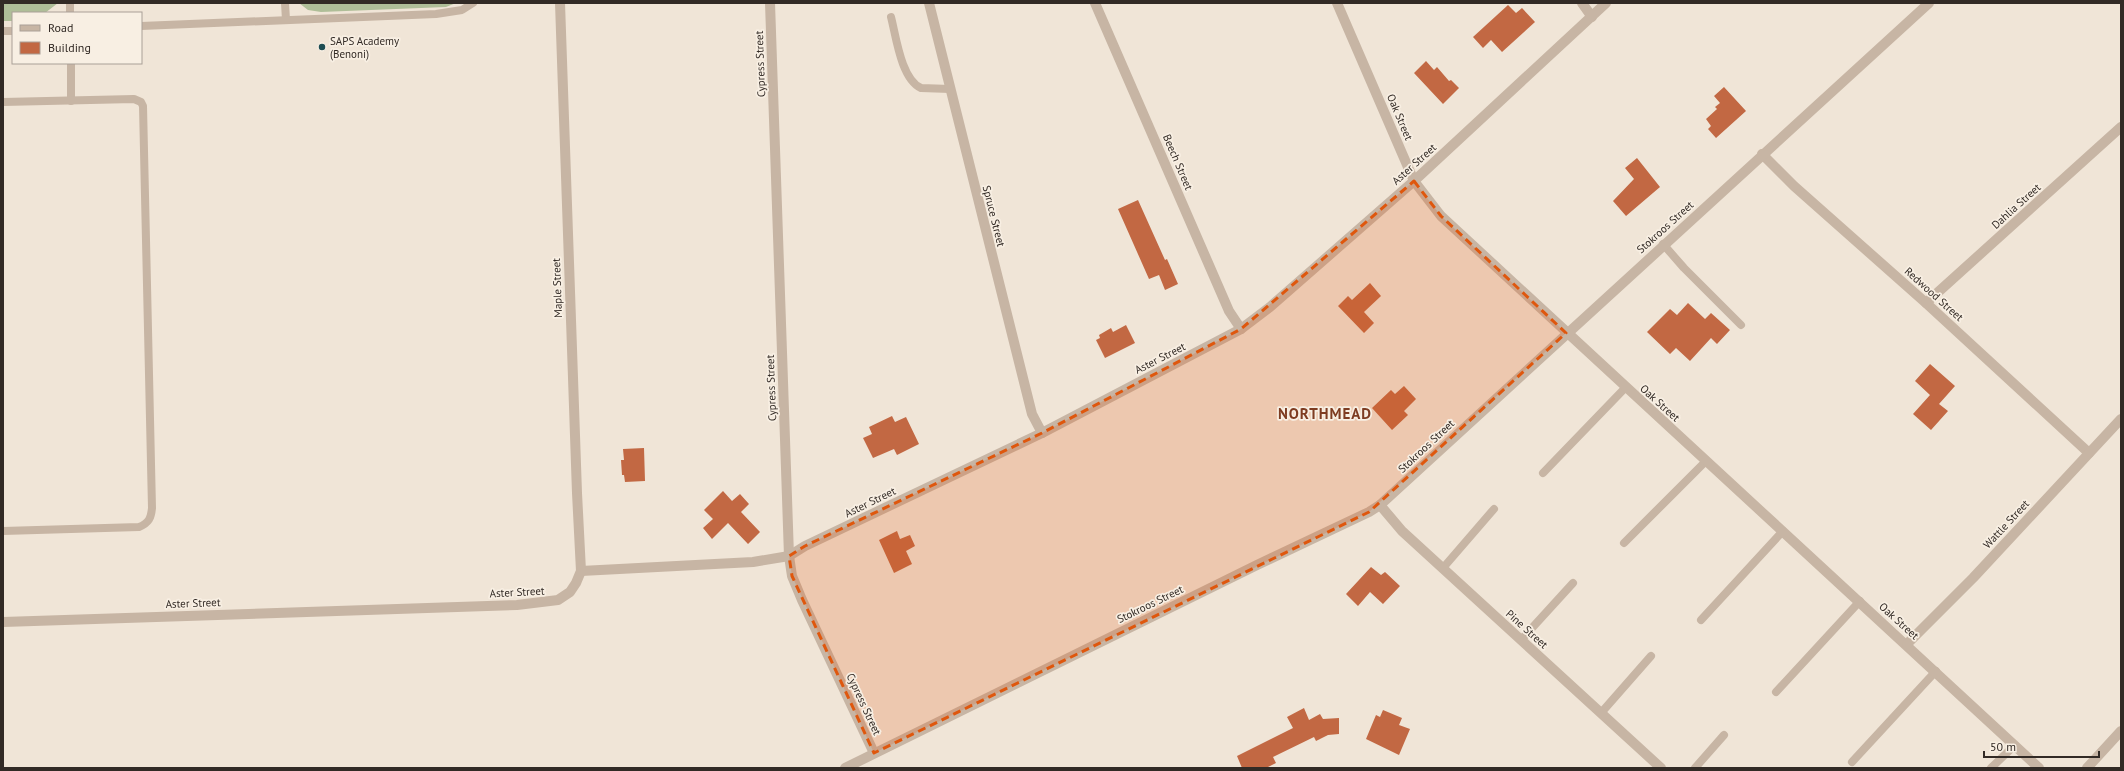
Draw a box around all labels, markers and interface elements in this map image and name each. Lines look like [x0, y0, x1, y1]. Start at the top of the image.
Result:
legend [12, 12, 142, 64]
text: Road [48, 20, 73, 35]
street label: Cypress Street [752, 30, 768, 97]
place label: SAPS Academy (Benoni) [330, 34, 400, 61]
text: Building [48, 40, 91, 55]
marker: SAPS Academy (Benoni) [317, 42, 327, 52]
street label: Oak Street [1384, 92, 1416, 143]
street label: Beech Street [1160, 132, 1196, 192]
street label: Aster Street [1389, 140, 1439, 188]
street label: Dahlia Street [1989, 180, 2044, 232]
street label: Spruce Street [980, 184, 1008, 248]
street label: Stokroos Street [1634, 198, 1697, 256]
street label: Maple Street [549, 258, 565, 318]
street label: Redwood Street [1902, 264, 1966, 324]
street label: Aster Street [1132, 339, 1188, 377]
street label: Cypress Street [763, 354, 779, 421]
street label: Oak Street [1637, 381, 1683, 425]
district label: NORTHMEAD [1278, 404, 1372, 423]
street label: Stokroos Street [1395, 416, 1457, 476]
street label: Aster Street [842, 484, 898, 520]
street label: Wattle Street [1980, 497, 2032, 551]
street label: Stokroos Street [1115, 582, 1186, 626]
street label: Aster Street [489, 584, 545, 600]
street label: Aster Street [165, 595, 221, 611]
street label: Oak Street [1876, 599, 1922, 643]
street label: Pine Street [1503, 606, 1551, 652]
street label: Cypress Street [844, 671, 885, 737]
scale bar [1984, 733, 2099, 759]
text: 50 m [1990, 739, 2016, 754]

